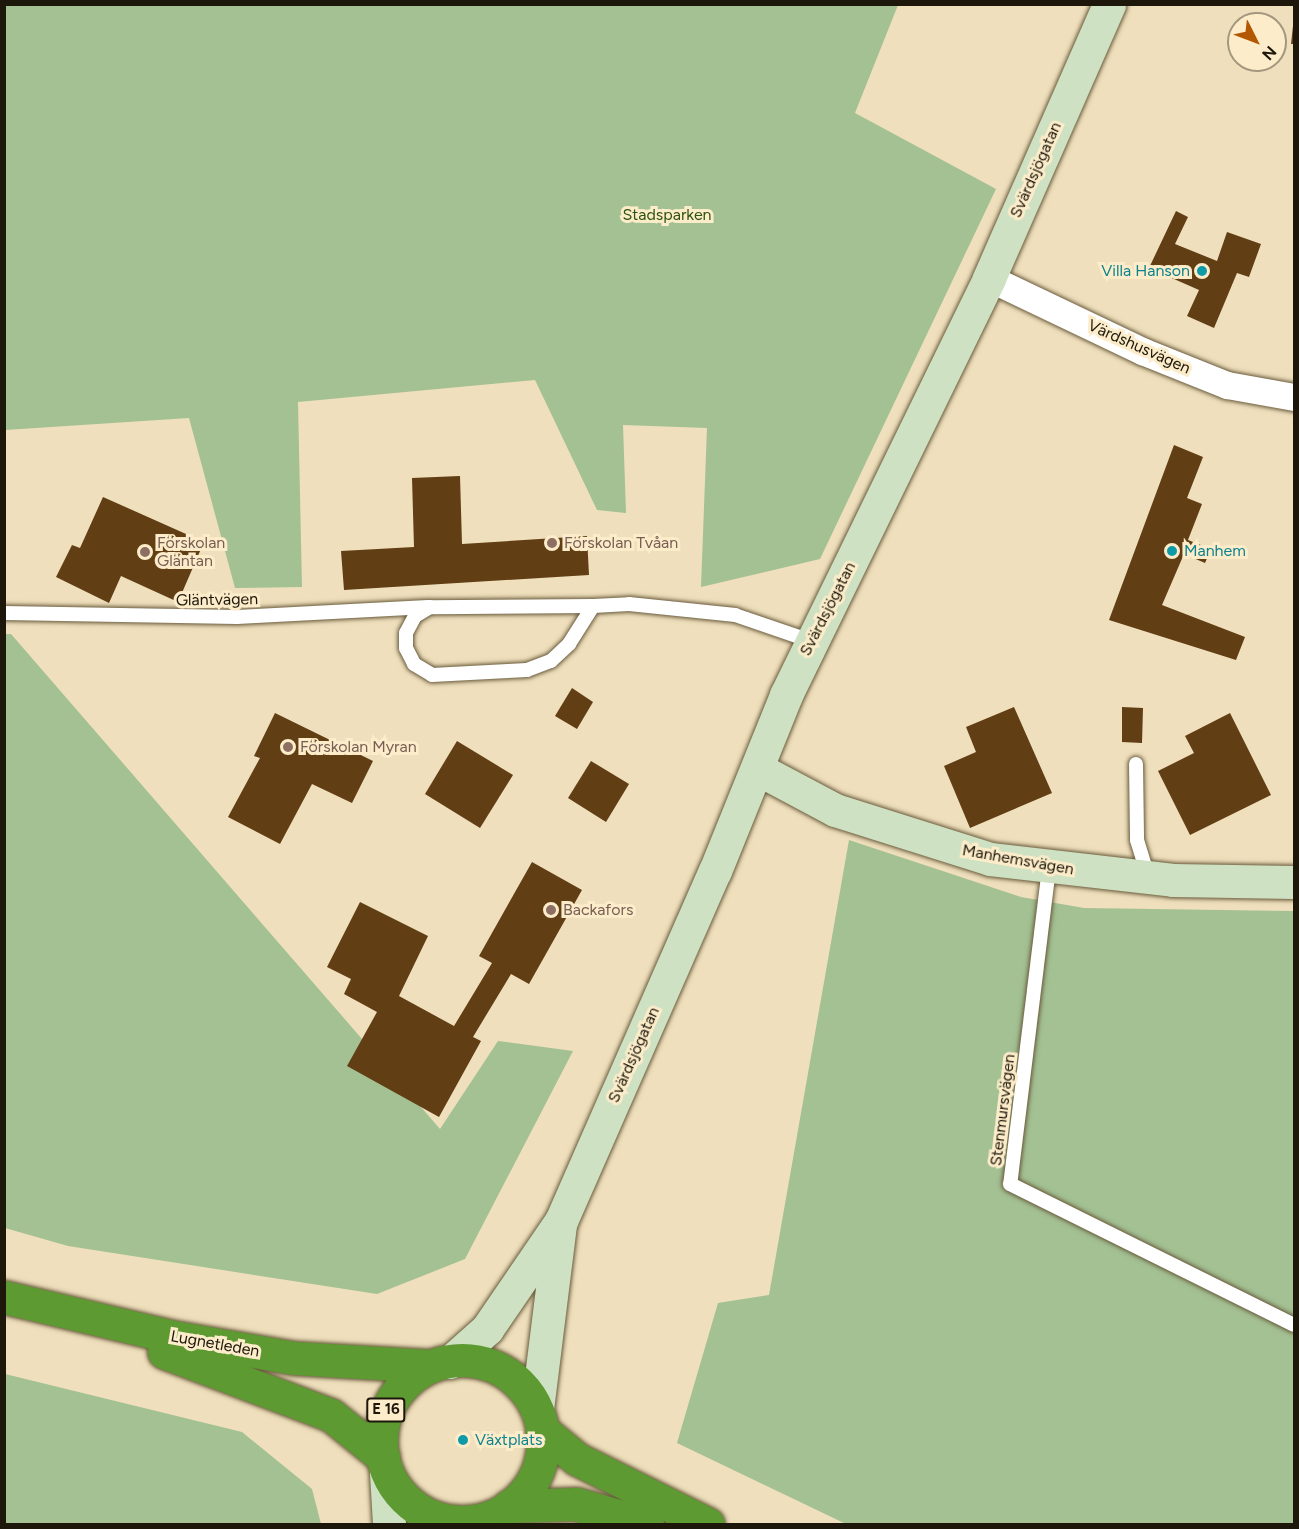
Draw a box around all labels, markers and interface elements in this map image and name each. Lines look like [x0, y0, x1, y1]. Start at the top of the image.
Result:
north arrow [1227, 12, 1287, 72]
text: N [1258, 42, 1280, 64]
street label: Svärdsjögatan [1006, 119, 1066, 221]
park label: Stadsparken [622, 205, 712, 225]
place label: Villa Hanson [1101, 261, 1190, 281]
marker: Villa Hanson [1195, 264, 1209, 278]
street label: Värdshusvägen [1085, 316, 1193, 378]
place label: Förskolan Gläntan [157, 533, 225, 571]
place label: Förskolan Tvåan [564, 533, 678, 553]
marker: Förskolan Tvåan [545, 536, 559, 550]
place label: Manhem [1184, 541, 1246, 561]
marker: Manhem [1165, 544, 1179, 558]
marker: Förskolan Gläntan [138, 545, 152, 559]
street label: Svärdsjögatan [796, 559, 860, 659]
street label: Gläntvägen [176, 590, 258, 610]
place label: Förskolan Myran [300, 737, 417, 757]
marker: Förskolan Myran [281, 740, 295, 754]
street label: Manhemsvägen [961, 841, 1075, 879]
place label: Backafors [563, 900, 633, 920]
marker: Backafors [544, 903, 558, 917]
street label: Svärdsjögatan [604, 1004, 664, 1106]
street label: Stenmursvägen [987, 1053, 1019, 1167]
street label: Lugnetleden [169, 1327, 261, 1361]
road number: E 16 [365, 1398, 407, 1422]
place label: Växtplats [475, 1430, 543, 1450]
marker: Växtplats [456, 1433, 470, 1447]

